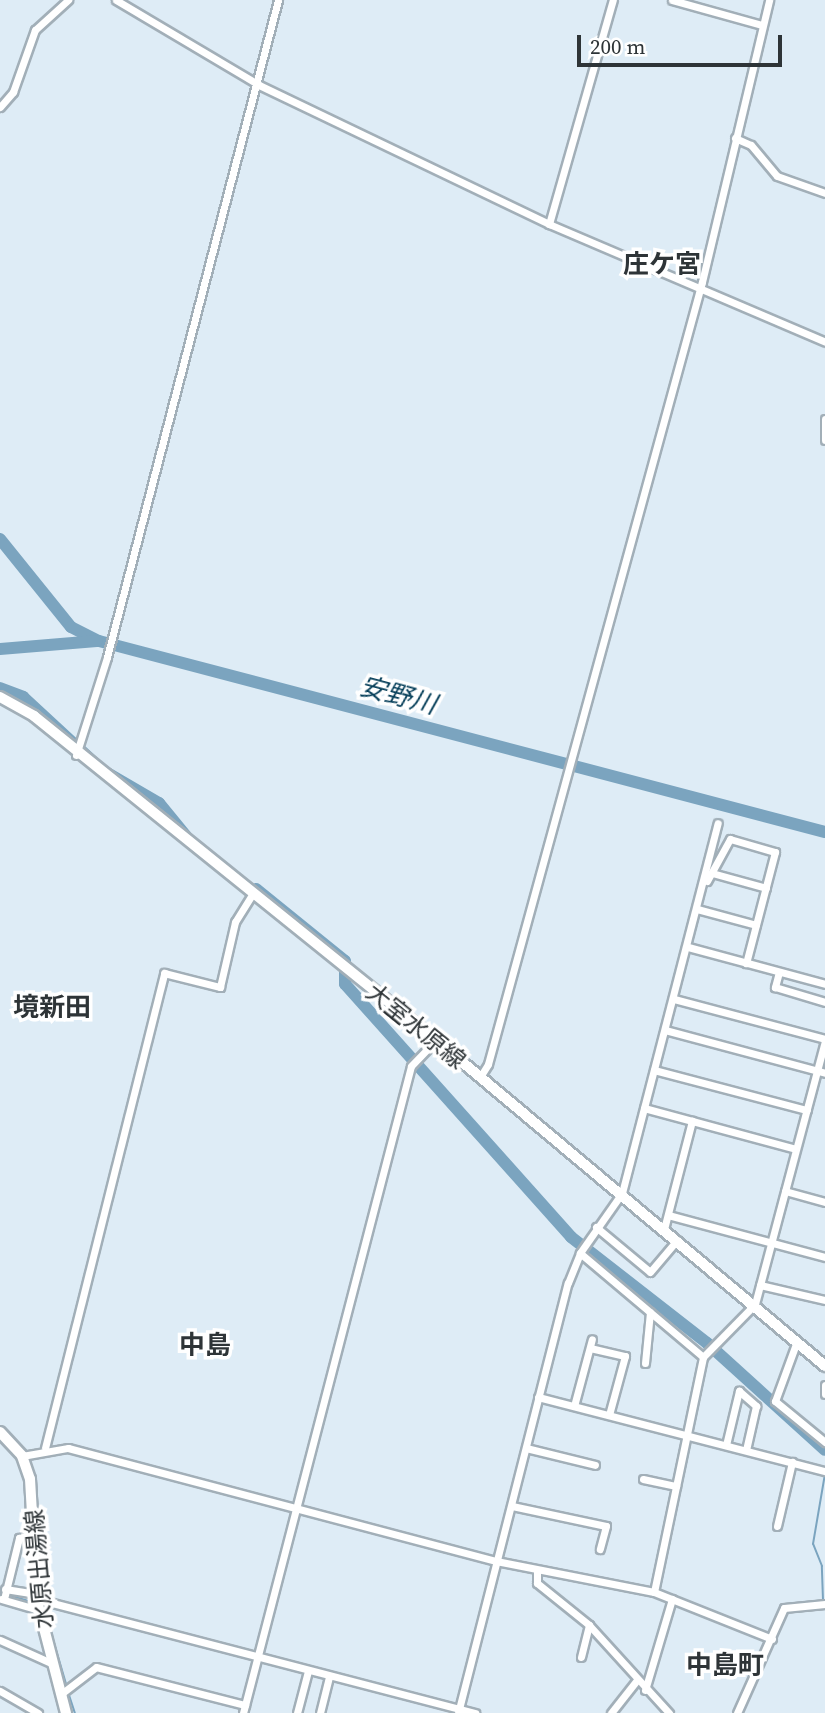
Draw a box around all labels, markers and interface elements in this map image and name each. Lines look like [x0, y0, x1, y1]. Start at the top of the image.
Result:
scale bar [580, 21, 785, 65]
text: 200 m [590, 32, 645, 61]
district label: 庄ケ宮 [623, 249, 701, 281]
water label: 安野川 [356, 671, 440, 721]
street label: 大室水原線 [360, 977, 472, 1075]
district label: 境新田 [13, 992, 91, 1024]
district label: 中島 [179, 1330, 231, 1362]
street label: 水原出湯線 [19, 1508, 59, 1630]
district label: 中島町 [686, 1650, 764, 1682]

